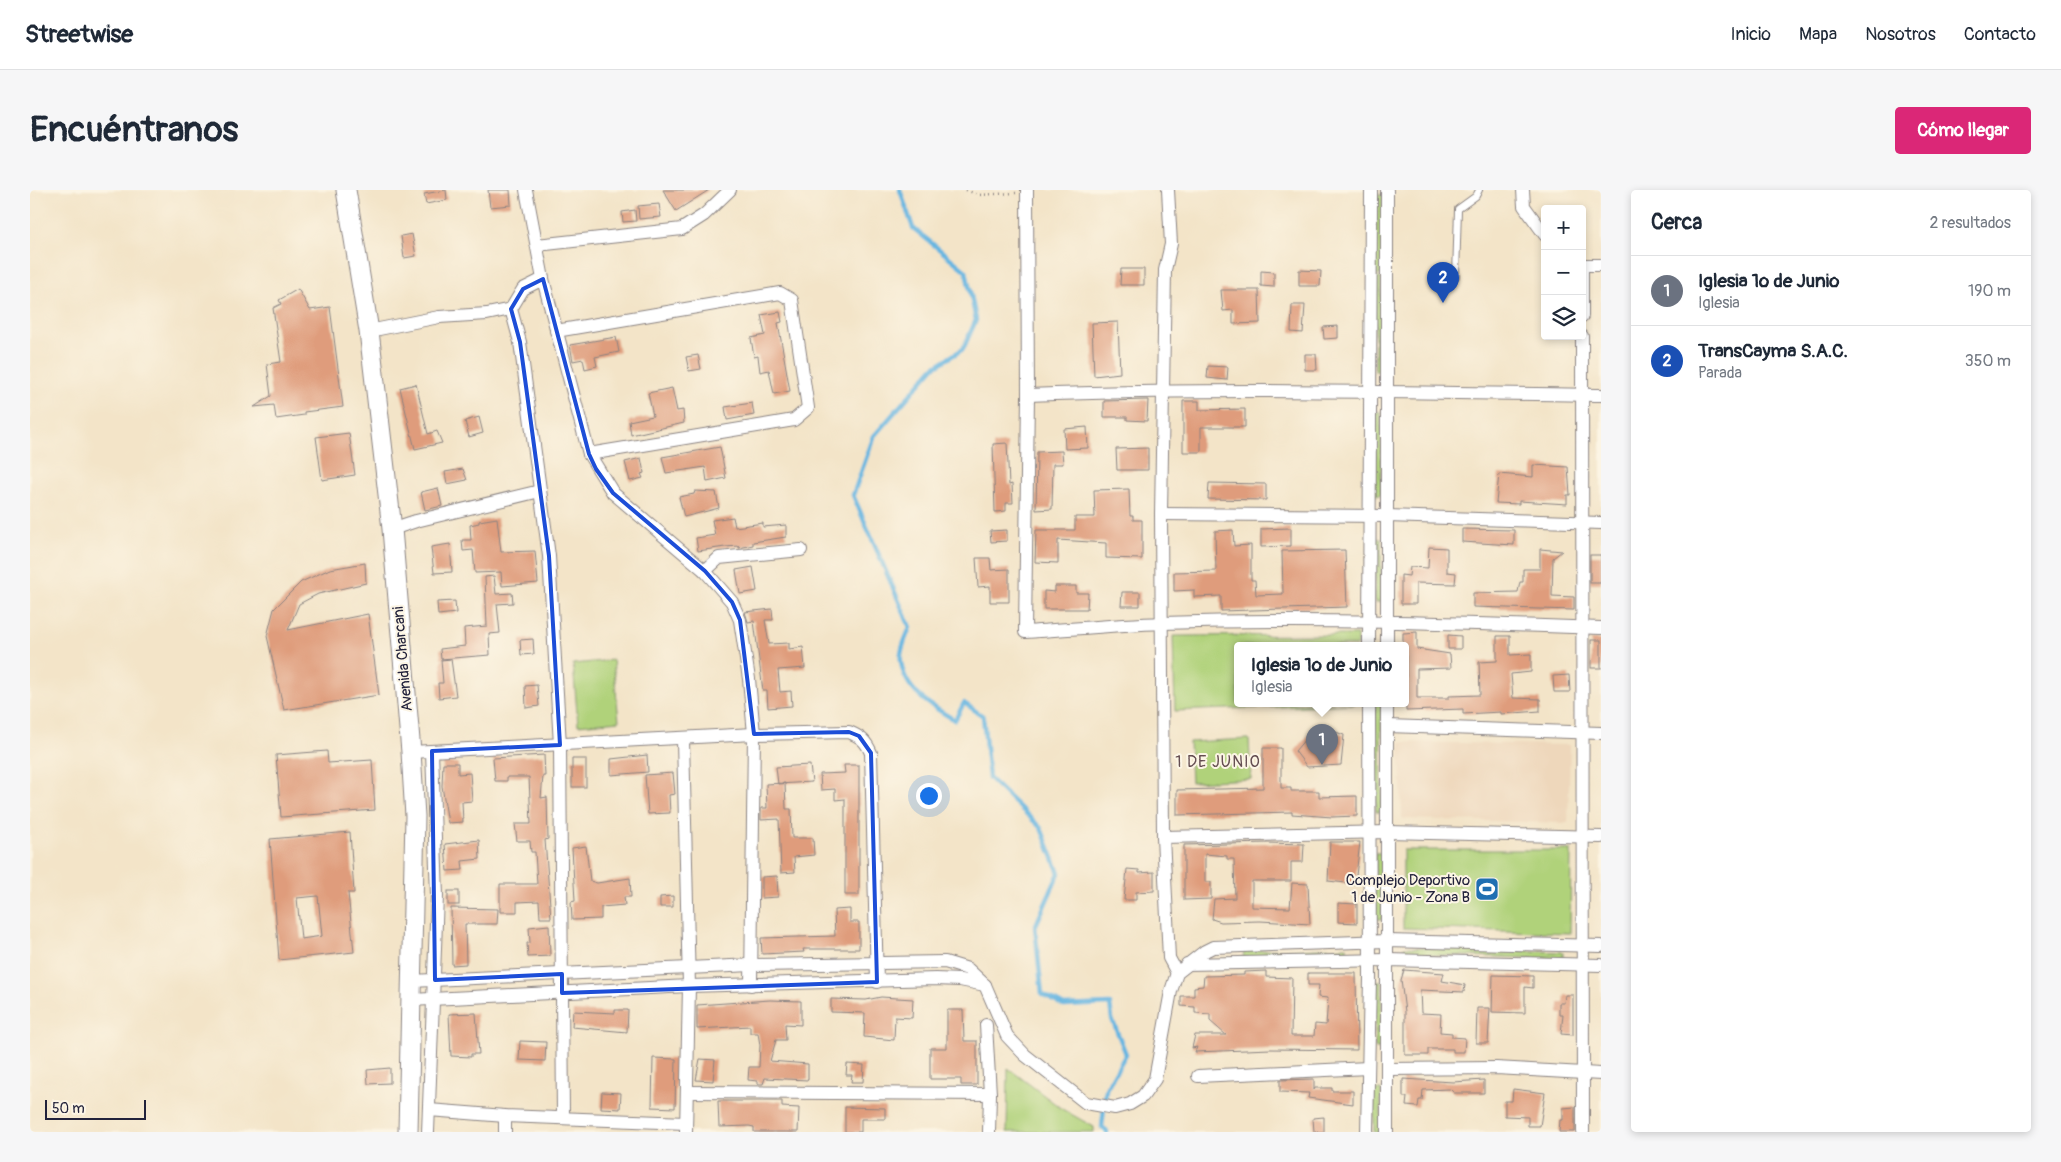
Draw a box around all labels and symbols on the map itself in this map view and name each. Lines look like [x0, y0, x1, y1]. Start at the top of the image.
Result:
pin: 2 [1427, 262, 1459, 303]
street label: Avenida Charcani [389, 605, 417, 712]
pin: 1 [1306, 724, 1338, 765]
district label: 1 DE JUNIO [1175, 752, 1261, 772]
your location [916, 783, 942, 809]
place label: Complejo Deportivo 1 de Junio - Zona B [1346, 871, 1470, 907]
sports icon: Complejo Deportivo 1 de Junio - Zona B [1474, 876, 1500, 902]
scale bar [45, 1097, 146, 1120]

